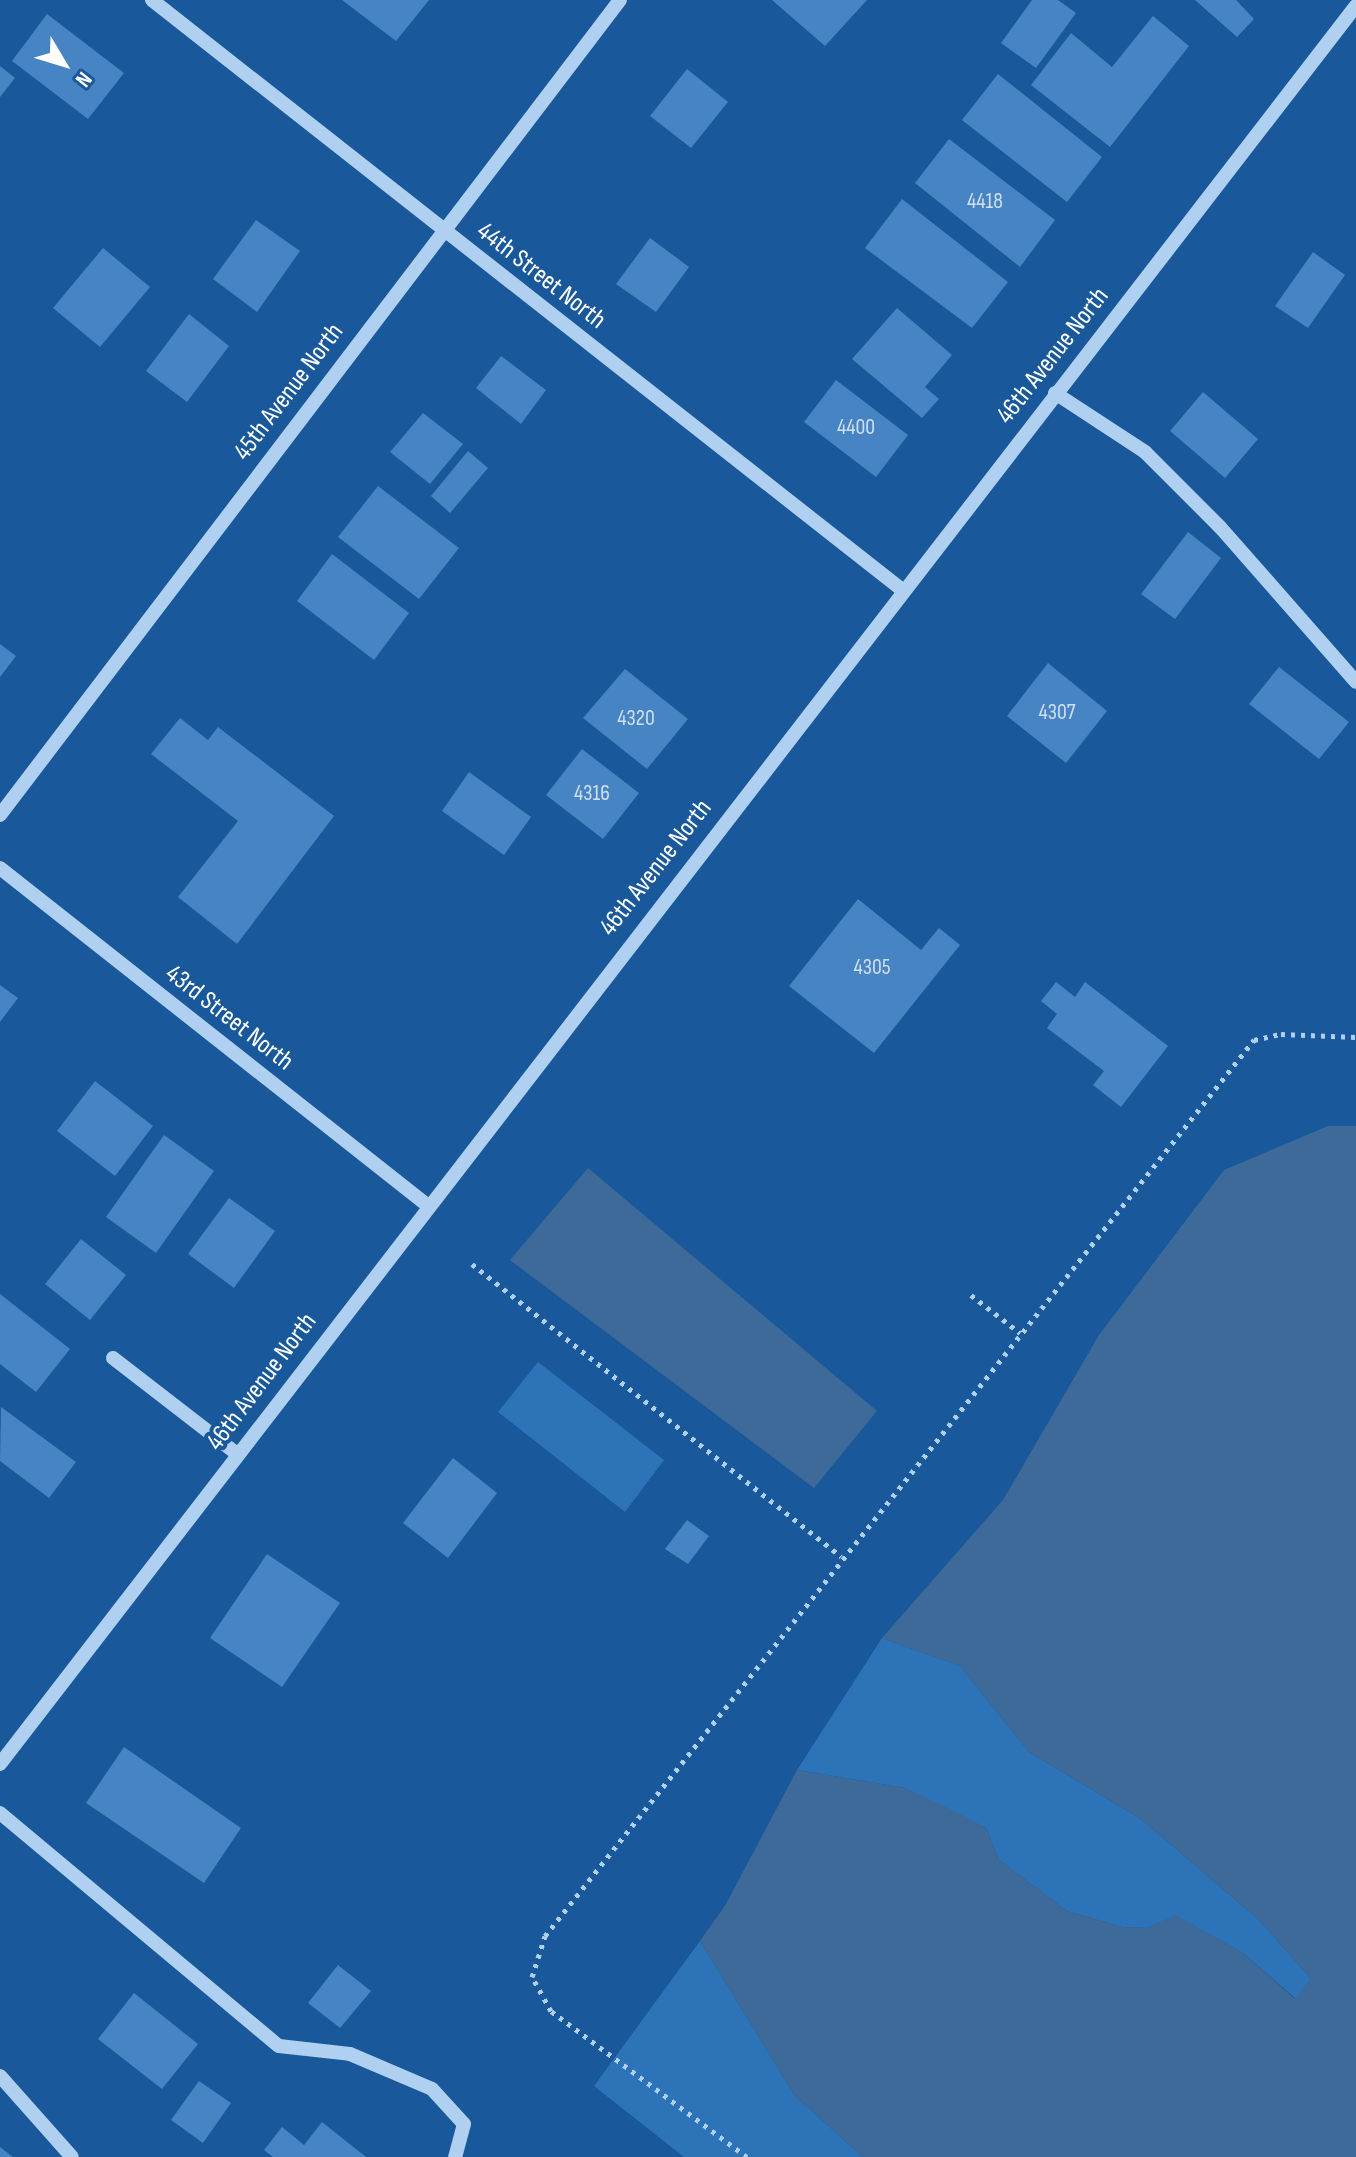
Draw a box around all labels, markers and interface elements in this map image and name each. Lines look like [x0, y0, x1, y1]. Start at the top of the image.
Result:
north arrow [24, 24, 104, 104]
text: N [69, 66, 98, 92]
house number: 4418 [967, 189, 1003, 215]
street label: 44th Street North [470, 216, 612, 336]
street label: 46th Avenue North [990, 282, 1116, 430]
street label: 45th Avenue North [227, 317, 351, 467]
house number: 4400 [837, 415, 875, 441]
house number: 4307 [1038, 700, 1076, 726]
house number: 4320 [617, 706, 655, 732]
house number: 4316 [574, 781, 610, 807]
street label: 46th Avenue North [593, 794, 719, 942]
house number: 4305 [853, 955, 891, 981]
street label: 43rd Street North [159, 958, 299, 1078]
street label: 46th Avenue North [200, 1307, 324, 1457]

